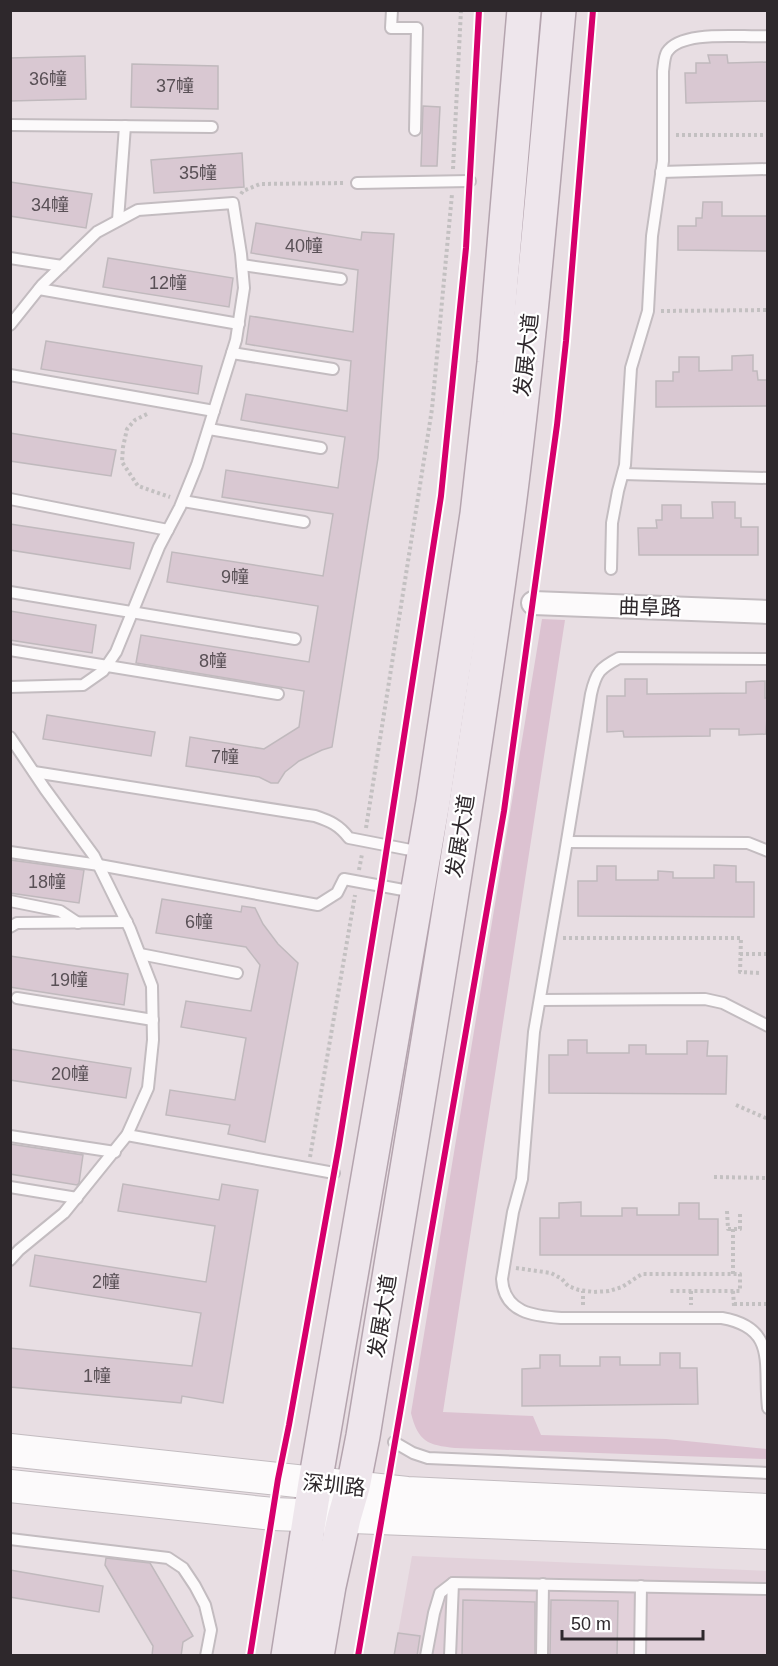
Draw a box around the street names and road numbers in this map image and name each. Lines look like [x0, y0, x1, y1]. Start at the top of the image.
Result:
street label: 发展大道 [510, 312, 542, 398]
street label: 曲阜路 [618, 594, 682, 620]
street label: 发展大道 [442, 793, 478, 879]
street label: 发展大道 [364, 1273, 400, 1359]
street label: 深圳路 [301, 1470, 367, 1500]

